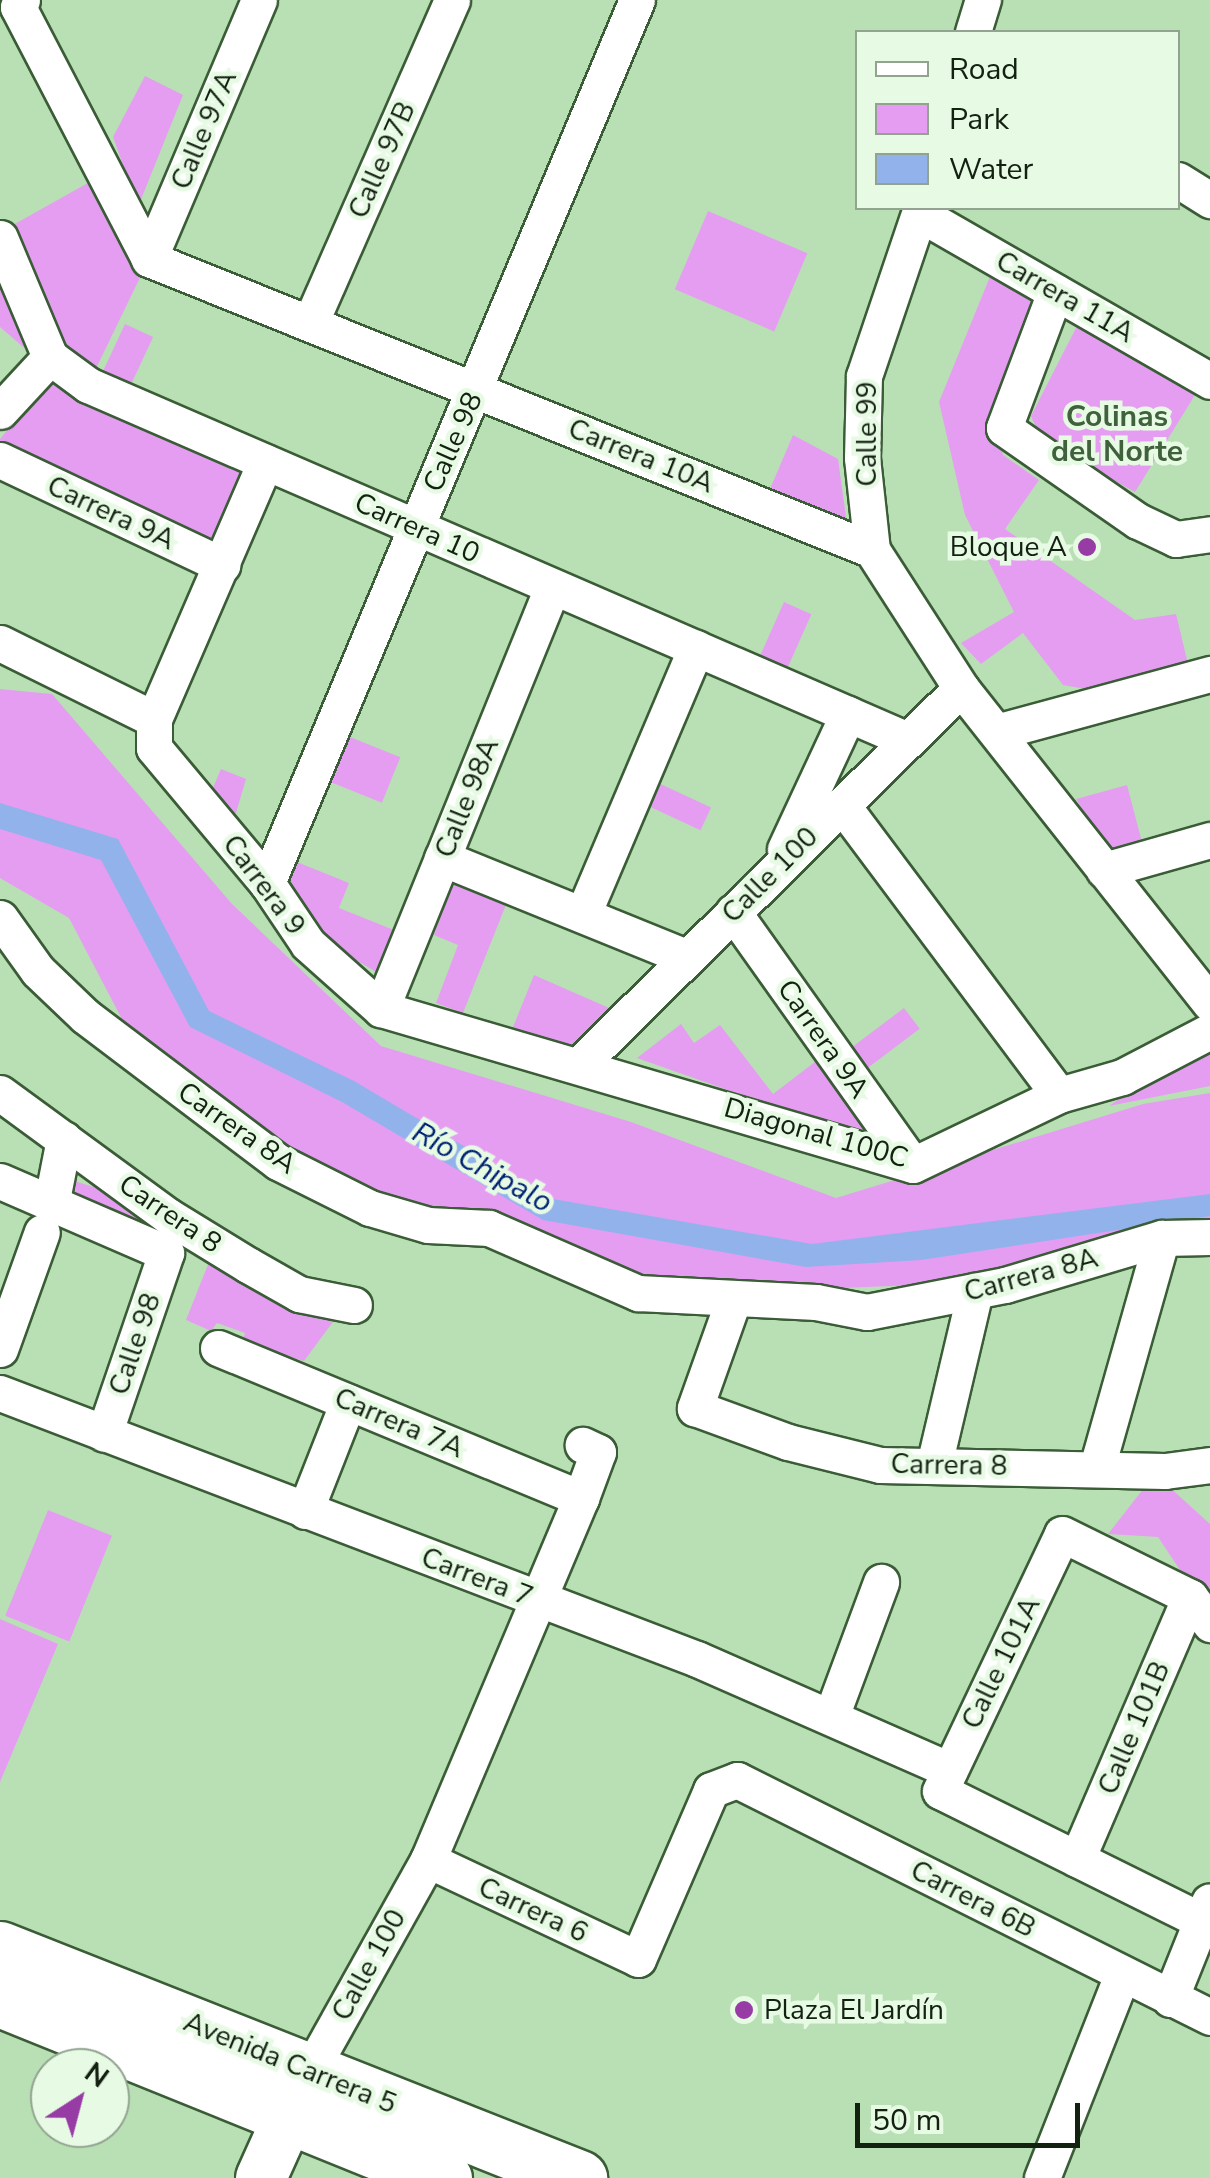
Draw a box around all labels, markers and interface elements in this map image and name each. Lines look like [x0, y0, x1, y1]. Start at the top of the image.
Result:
legend [855, 30, 1180, 210]
text: Road [949, 49, 1019, 90]
street label: Calle 97A [164, 66, 244, 194]
street label: Calle 97B [341, 96, 423, 224]
text: Park [949, 99, 1009, 140]
text: Water [949, 149, 1033, 190]
street label: Carrera 11A [990, 244, 1140, 350]
street label: Calle 99 [850, 381, 884, 487]
street label: Calle 98 [416, 387, 490, 497]
district label: Colinas del Norte [1051, 399, 1183, 470]
street label: Carrera 10A [563, 412, 719, 500]
street label: Carrera 9A [42, 469, 180, 557]
street label: Carrera 10 [349, 486, 485, 570]
place label: Bloque A [950, 530, 1067, 564]
marker: Bloque A [1076, 536, 1098, 558]
street label: Calle 98A [428, 733, 506, 863]
street label: Calle 100 [715, 820, 825, 930]
street label: Carrera 9 [215, 828, 313, 942]
street label: Carrera 9A [770, 973, 876, 1105]
street label: Carrera 8A [171, 1075, 303, 1181]
street label: Diagonal 100C [720, 1091, 912, 1175]
water label: Río Chipalo [406, 1115, 558, 1221]
street label: Carrera 8 [112, 1167, 228, 1261]
street label: Carrera 8A [960, 1241, 1102, 1309]
street label: Calle 98 [102, 1289, 168, 1399]
street label: Carrera 7A [329, 1381, 469, 1465]
street label: Carrera 8 [890, 1447, 1008, 1483]
street label: Carrera 7 [417, 1540, 537, 1614]
street label: Calle 101A [955, 1592, 1047, 1734]
street label: Calle 101B [1091, 1657, 1177, 1799]
street label: Carrera 6B [905, 1853, 1041, 1945]
street label: Carrera 6 [473, 1870, 593, 1950]
street label: Calle 100 [325, 1903, 413, 2027]
place label: Plaza El Jardín [764, 1993, 944, 2027]
marker: Plaza El Jardín [733, 1999, 755, 2021]
street label: Avenida Carrera 5 [179, 2005, 401, 2121]
north arrow [30, 2048, 130, 2148]
text: N [77, 2054, 116, 2097]
scale bar [860, 2083, 1085, 2145]
text: 50 m [872, 2100, 941, 2141]

